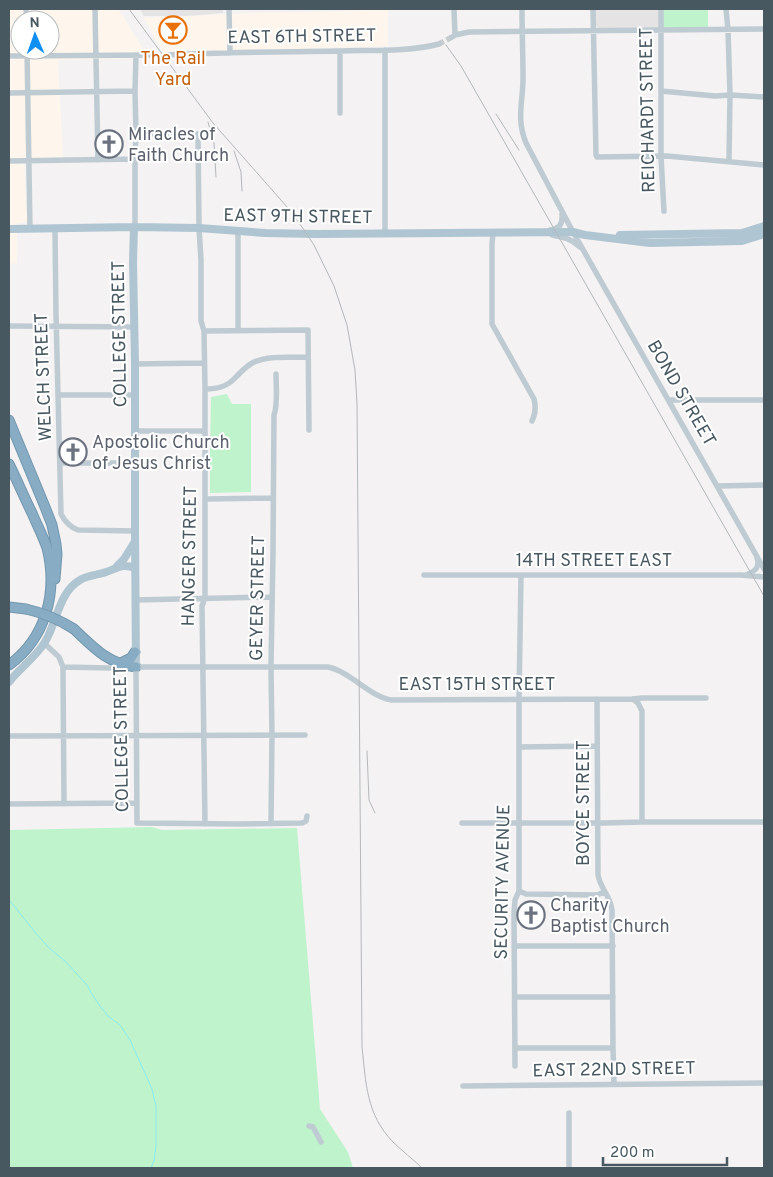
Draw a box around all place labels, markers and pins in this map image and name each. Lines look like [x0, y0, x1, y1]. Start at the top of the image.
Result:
bar icon: The Rail Yard [158, 15, 188, 45]
place label: The Rail Yard [140, 48, 206, 92]
place label: Miracles of Faith Church [128, 124, 229, 168]
church icon: Miracles of Faith Church [94, 129, 124, 159]
place label: Apostolic Church of Jesus Christ [92, 432, 230, 476]
church icon: Apostolic Church of Jesus Christ [58, 437, 88, 467]
place label: Charity Baptist Church [550, 895, 670, 939]
church icon: Charity Baptist Church [516, 900, 546, 930]

